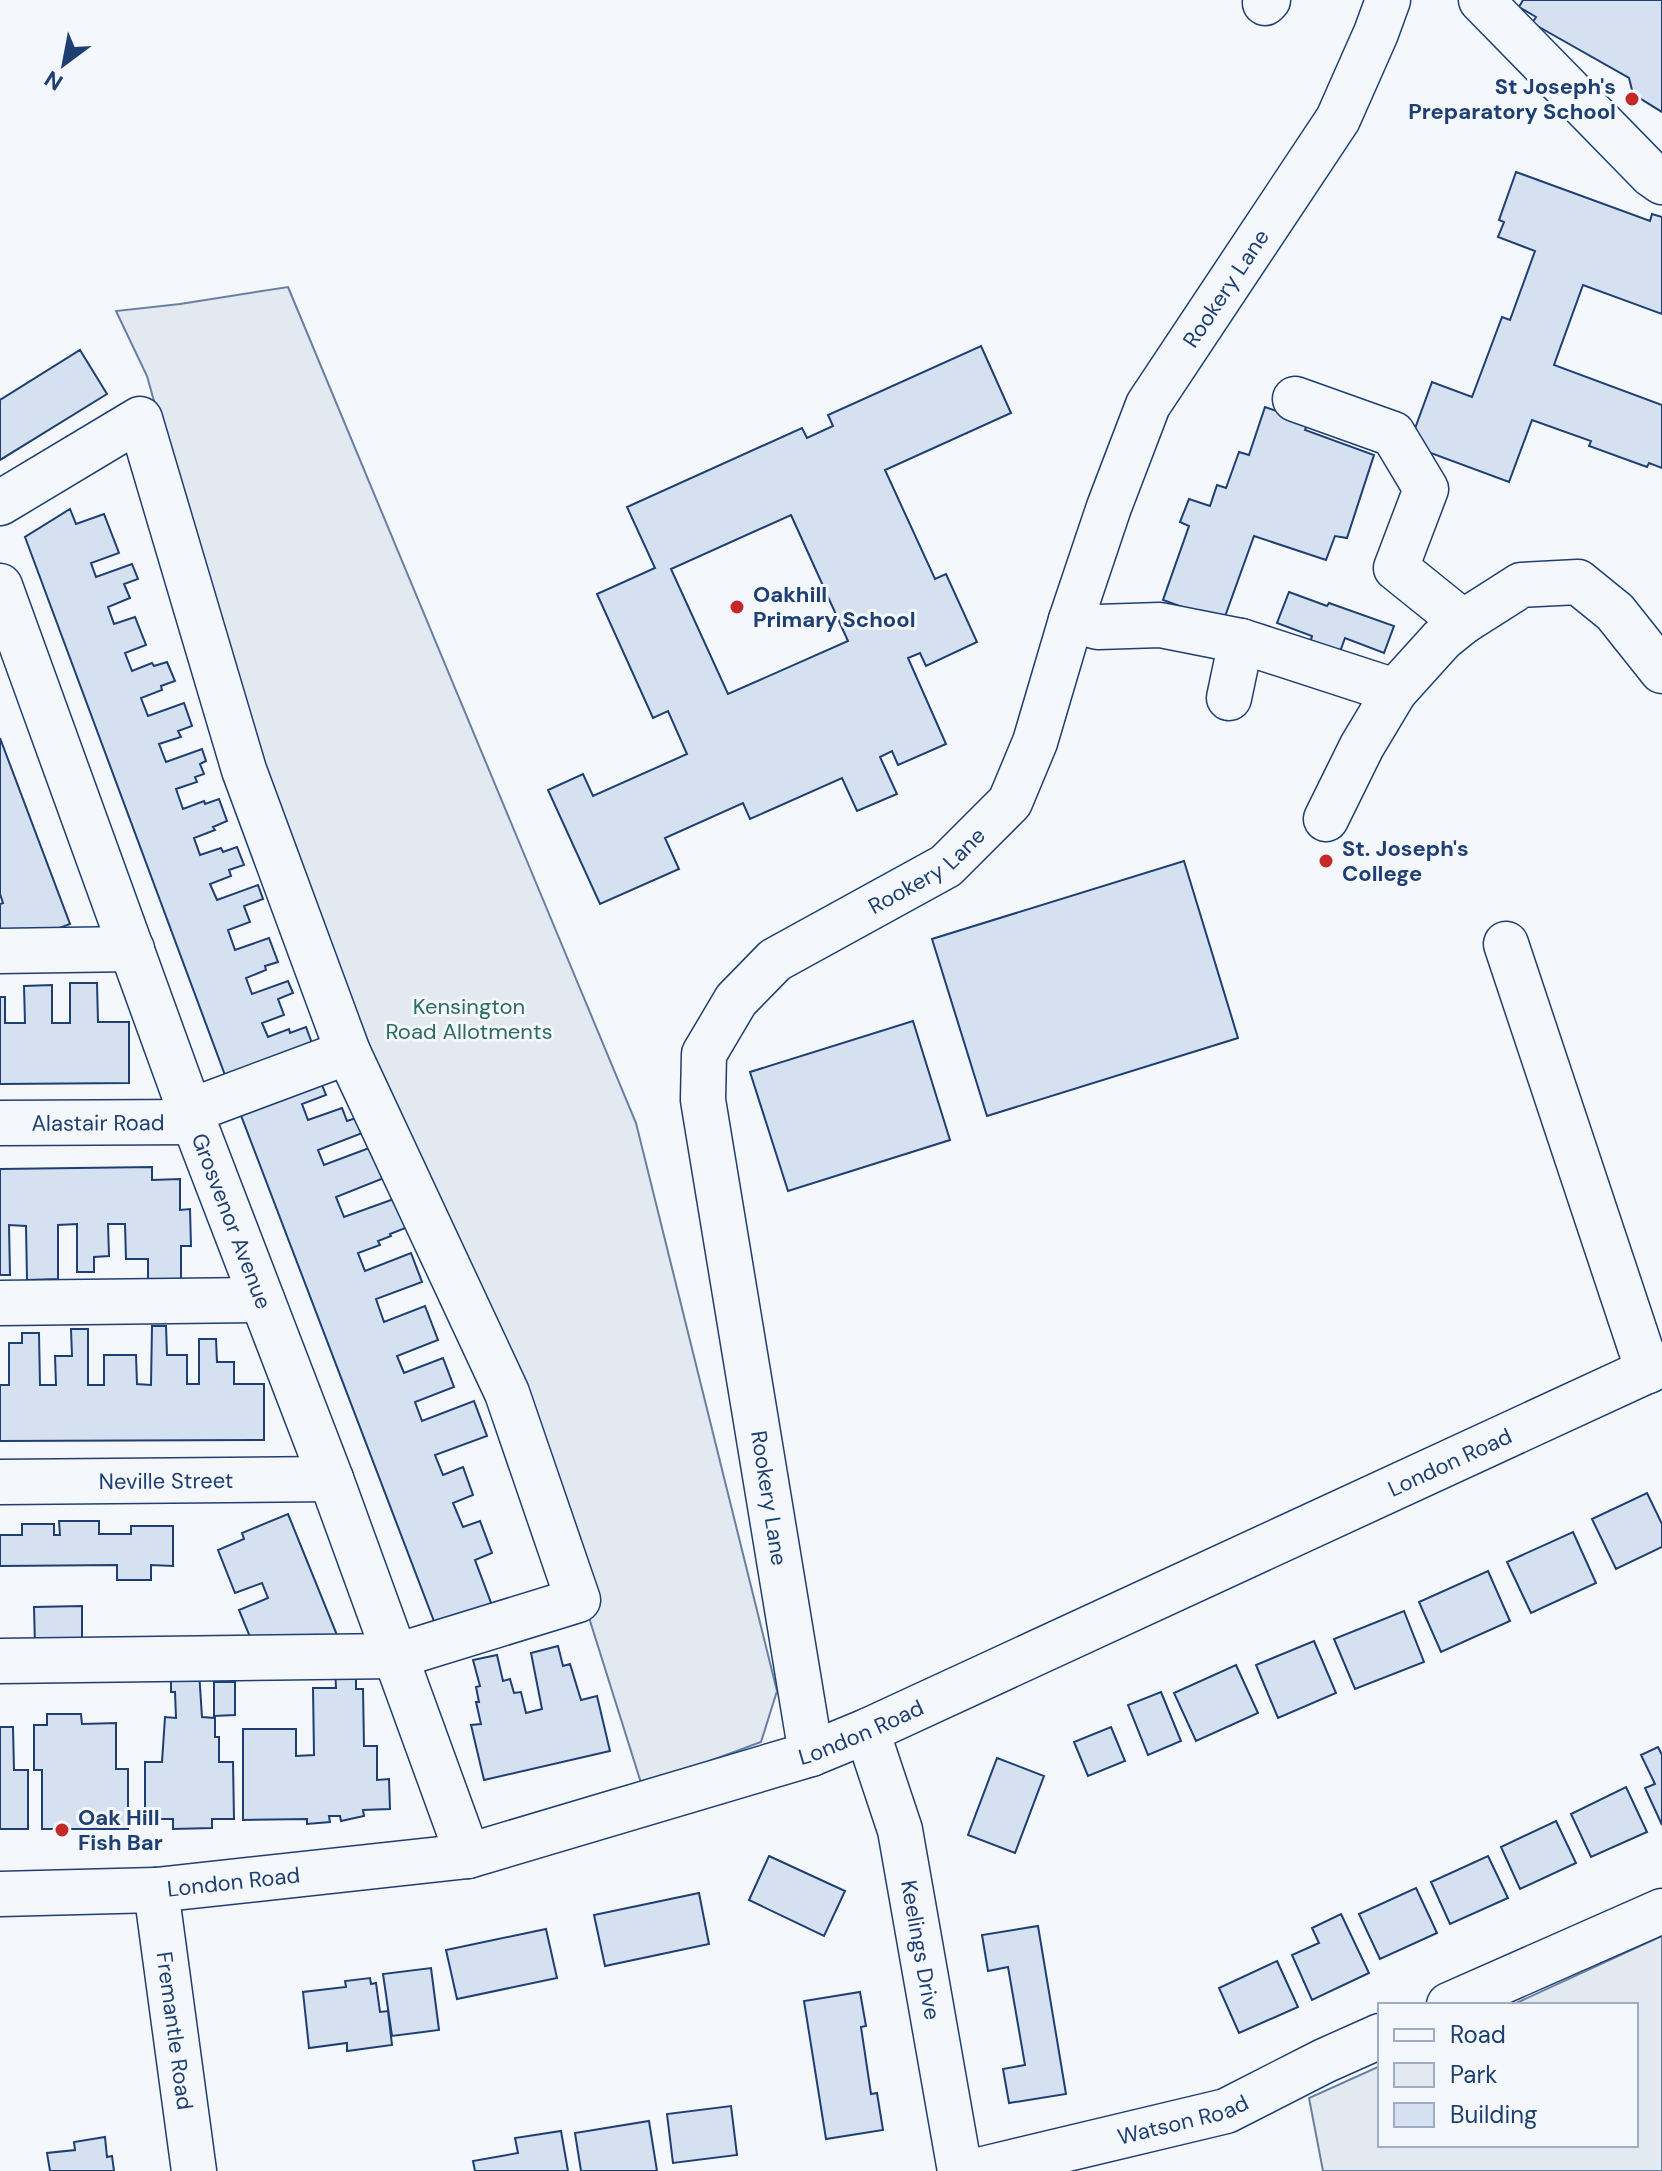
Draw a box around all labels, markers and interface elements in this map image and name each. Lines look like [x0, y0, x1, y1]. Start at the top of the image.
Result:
north arrow [24, 24, 104, 104]
text: N [39, 64, 68, 97]
place label: St Joseph's Preparatory School [1408, 72, 1616, 126]
marker: St Joseph's Preparatory School [1623, 90, 1641, 108]
street label: Rookery Lane [1176, 223, 1275, 353]
place label: Oakhill Primary School [753, 580, 916, 634]
marker: Oakhill Primary School [728, 598, 746, 616]
street label: Rookery Lane [863, 821, 991, 921]
place label: St. Joseph's College [1342, 834, 1469, 888]
marker: St. Joseph's College [1317, 852, 1335, 870]
park label: Kensington Road Allotments [385, 992, 553, 1046]
street label: Alastair Road [31, 1108, 165, 1137]
street label: Grosvenor Avenue [185, 1129, 279, 1313]
street label: London Road [1383, 1421, 1516, 1503]
street label: Rookery Lane [744, 1428, 794, 1568]
street label: Neville Street [99, 1465, 233, 1496]
street label: London Road [795, 1693, 928, 1771]
place label: Oak Hill Fish Bar [78, 1803, 163, 1857]
marker: Oak Hill Fish Bar [53, 1821, 71, 1839]
street label: London Road [166, 1860, 301, 1903]
street label: Keelings Drive [895, 1878, 948, 2022]
street label: Fremantle Road [150, 1950, 200, 2112]
legend [1378, 2003, 1638, 2147]
text: Road [1450, 2019, 1506, 2050]
text: Park [1450, 2059, 1497, 2090]
street label: Watson Road [1114, 2088, 1253, 2151]
text: Building [1450, 2099, 1537, 2130]

